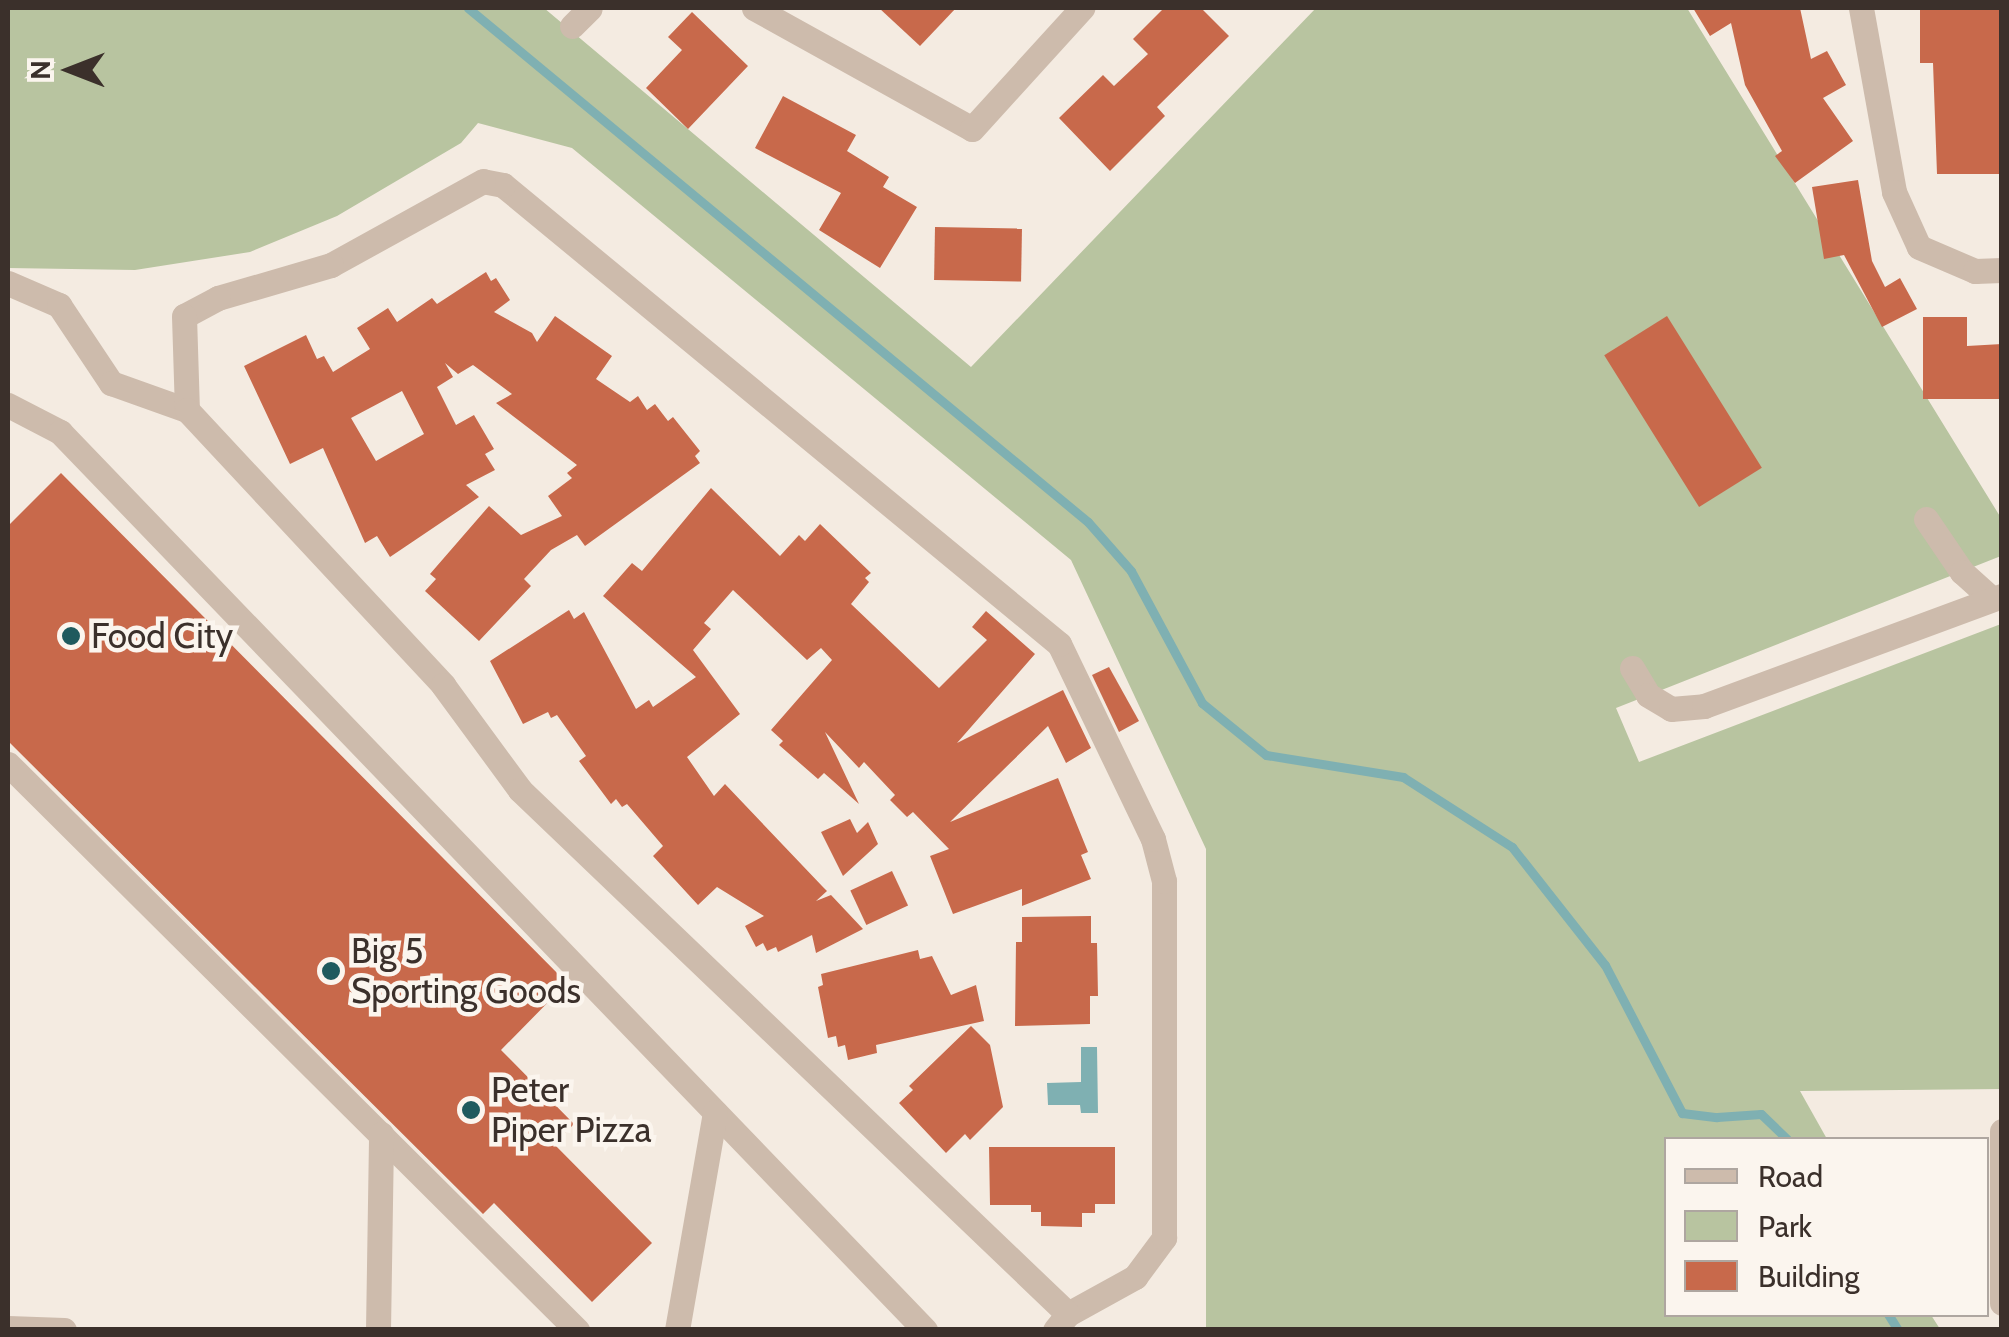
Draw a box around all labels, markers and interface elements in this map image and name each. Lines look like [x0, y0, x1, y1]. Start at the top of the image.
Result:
north arrow [20, 20, 120, 120]
text: N [23, 60, 57, 80]
place label: Food City [91, 615, 233, 657]
marker: Food City [60, 625, 82, 647]
place label: Big 5 Sporting Goods [351, 930, 581, 1012]
marker: Big 5 Sporting Goods [320, 960, 342, 982]
place label: Peter Piper Pizza [491, 1069, 652, 1151]
marker: Peter Piper Pizza [460, 1099, 482, 1121]
legend [1664, 1137, 1989, 1317]
text: Road [1758, 1158, 1823, 1195]
text: Park [1758, 1208, 1812, 1245]
text: Building [1758, 1258, 1860, 1295]

